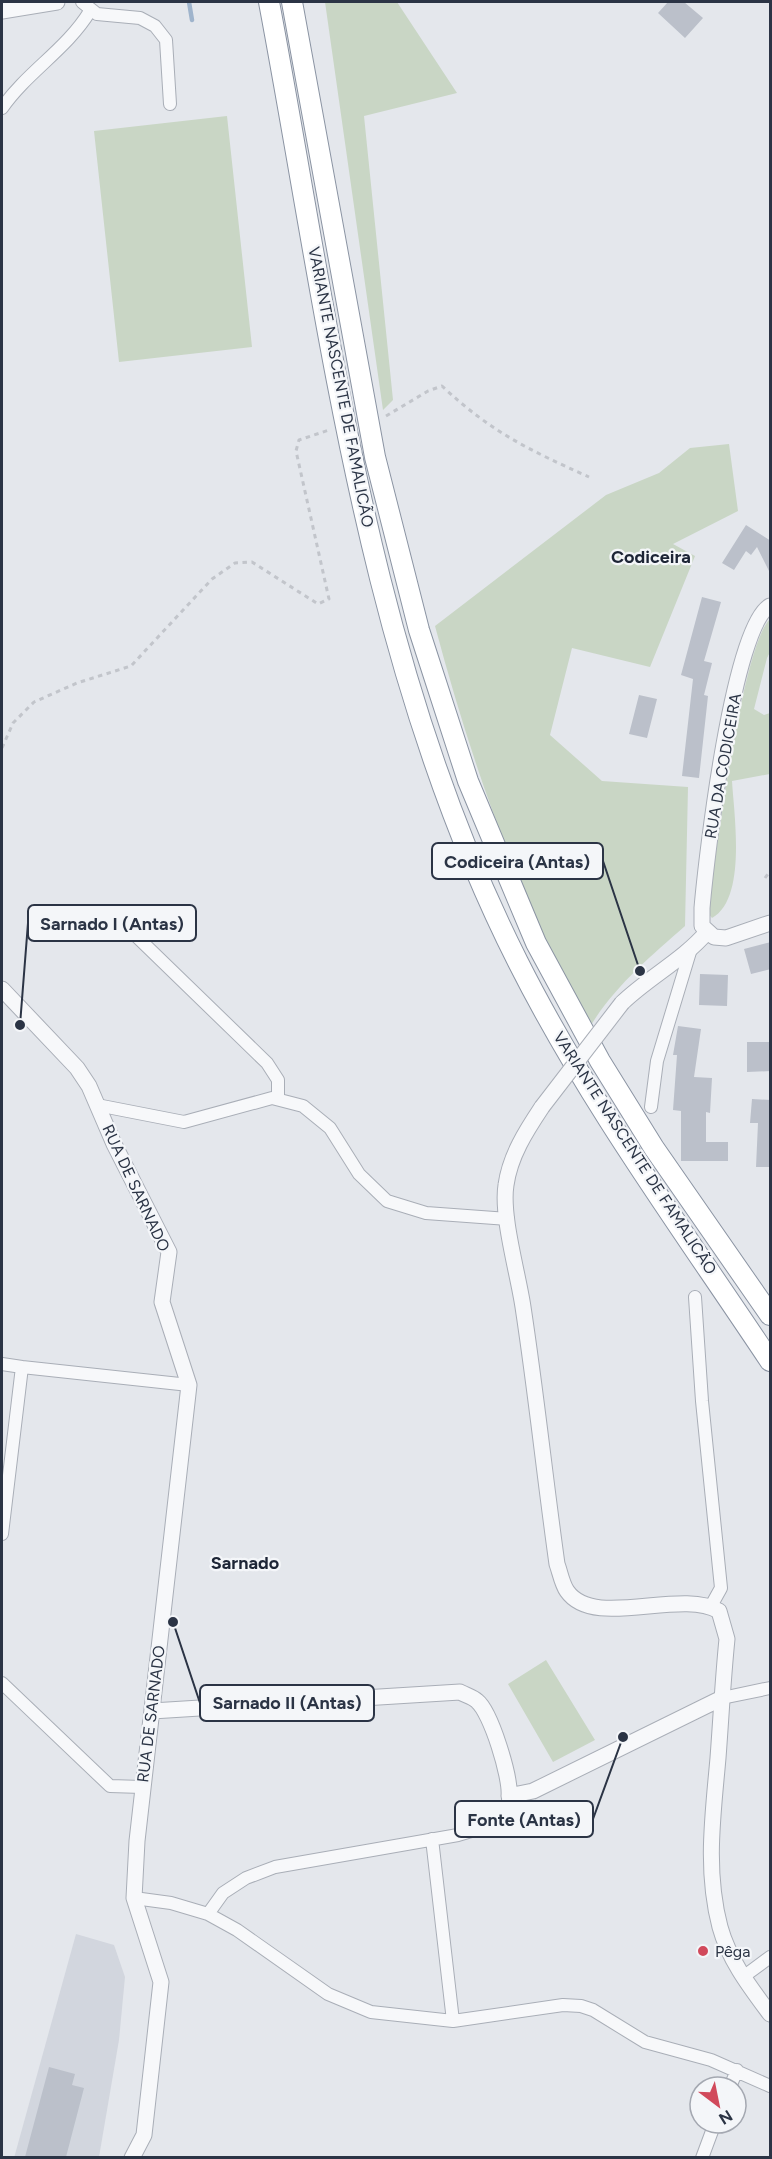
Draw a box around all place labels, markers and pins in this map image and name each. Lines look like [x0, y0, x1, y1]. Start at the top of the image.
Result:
callout: Codiceira (Antas) [432, 843, 603, 879]
callout: Sarnado I (Antas) [28, 905, 196, 941]
callout: Sarnado II (Antas) [200, 1685, 374, 1721]
callout: Fonte (Antas) [455, 1801, 593, 1837]
place label: Pêga [715, 1942, 750, 1961]
marker: Pêga [696, 1944, 710, 1958]

